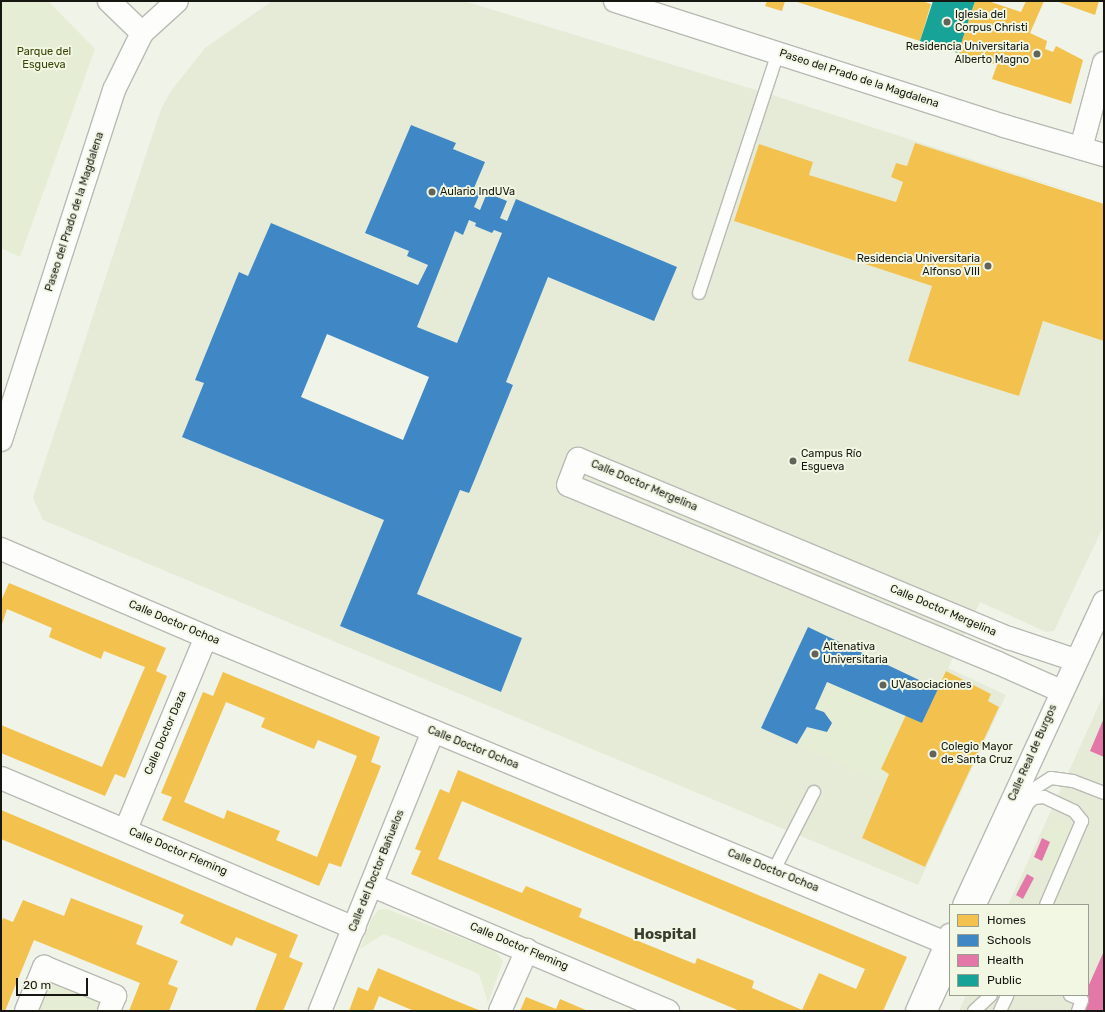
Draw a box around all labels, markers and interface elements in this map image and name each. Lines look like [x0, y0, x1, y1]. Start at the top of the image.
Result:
place label: Iglesia del Corpus Christi [955, 9, 1028, 35]
marker: Iglesia del Corpus Christi [942, 17, 952, 27]
place label: Residencia Universitaria Alberto Magno [906, 41, 1029, 67]
park label: Parque del Esgueva [17, 46, 71, 72]
street label: Paseo del Prado de la Magdalena [778, 47, 940, 111]
marker: Residencia Universitaria Alberto Magno [1032, 49, 1042, 59]
street label: Paseo del Prado de la Magdalena [43, 131, 107, 293]
place label: Aulario IndUVa [440, 185, 515, 199]
marker: Aulario IndUVa [427, 187, 437, 197]
place label: Residencia Universitaria Alfonso VIII [857, 253, 980, 279]
marker: Residencia Universitaria Alfonso VIII [983, 261, 993, 271]
place label: Campus Río Esgueva [801, 448, 862, 474]
marker: Campus Río Esgueva [788, 456, 798, 466]
street label: Calle Doctor Mergelina [589, 457, 699, 515]
street label: Calle Doctor Mergelina [888, 582, 998, 640]
street label: Calle Doctor Ochoa [126, 598, 222, 648]
place label: Altenativa Universitaria [823, 641, 888, 667]
marker: Altenativa Universitaria [810, 649, 820, 659]
place label: UVasociaciones [891, 678, 972, 692]
marker: UVasociaciones [878, 680, 888, 690]
street label: Calle Doctor Daza [142, 689, 190, 777]
street label: Calle Real de Burgos [1006, 703, 1060, 803]
street label: Calle Doctor Ochoa [425, 724, 521, 772]
place label: Colegio Mayor de Santa Cruz [941, 741, 1013, 767]
marker: Colegio Mayor de Santa Cruz [928, 749, 938, 759]
street label: Calle del Doctor Bañuelos [346, 808, 408, 934]
street label: Calle Doctor Fleming [127, 825, 229, 879]
street label: Calle Doctor Ochoa [725, 847, 821, 895]
legend [949, 904, 1089, 996]
text: Homes [987, 913, 1026, 927]
street label: Calle Doctor Fleming [468, 920, 570, 974]
district label: Hospital [634, 926, 696, 944]
text: Schools [987, 933, 1031, 947]
text: Health [987, 953, 1024, 967]
scale bar [18, 970, 90, 996]
text: Public [987, 973, 1022, 987]
text: 20 m [23, 978, 51, 992]

